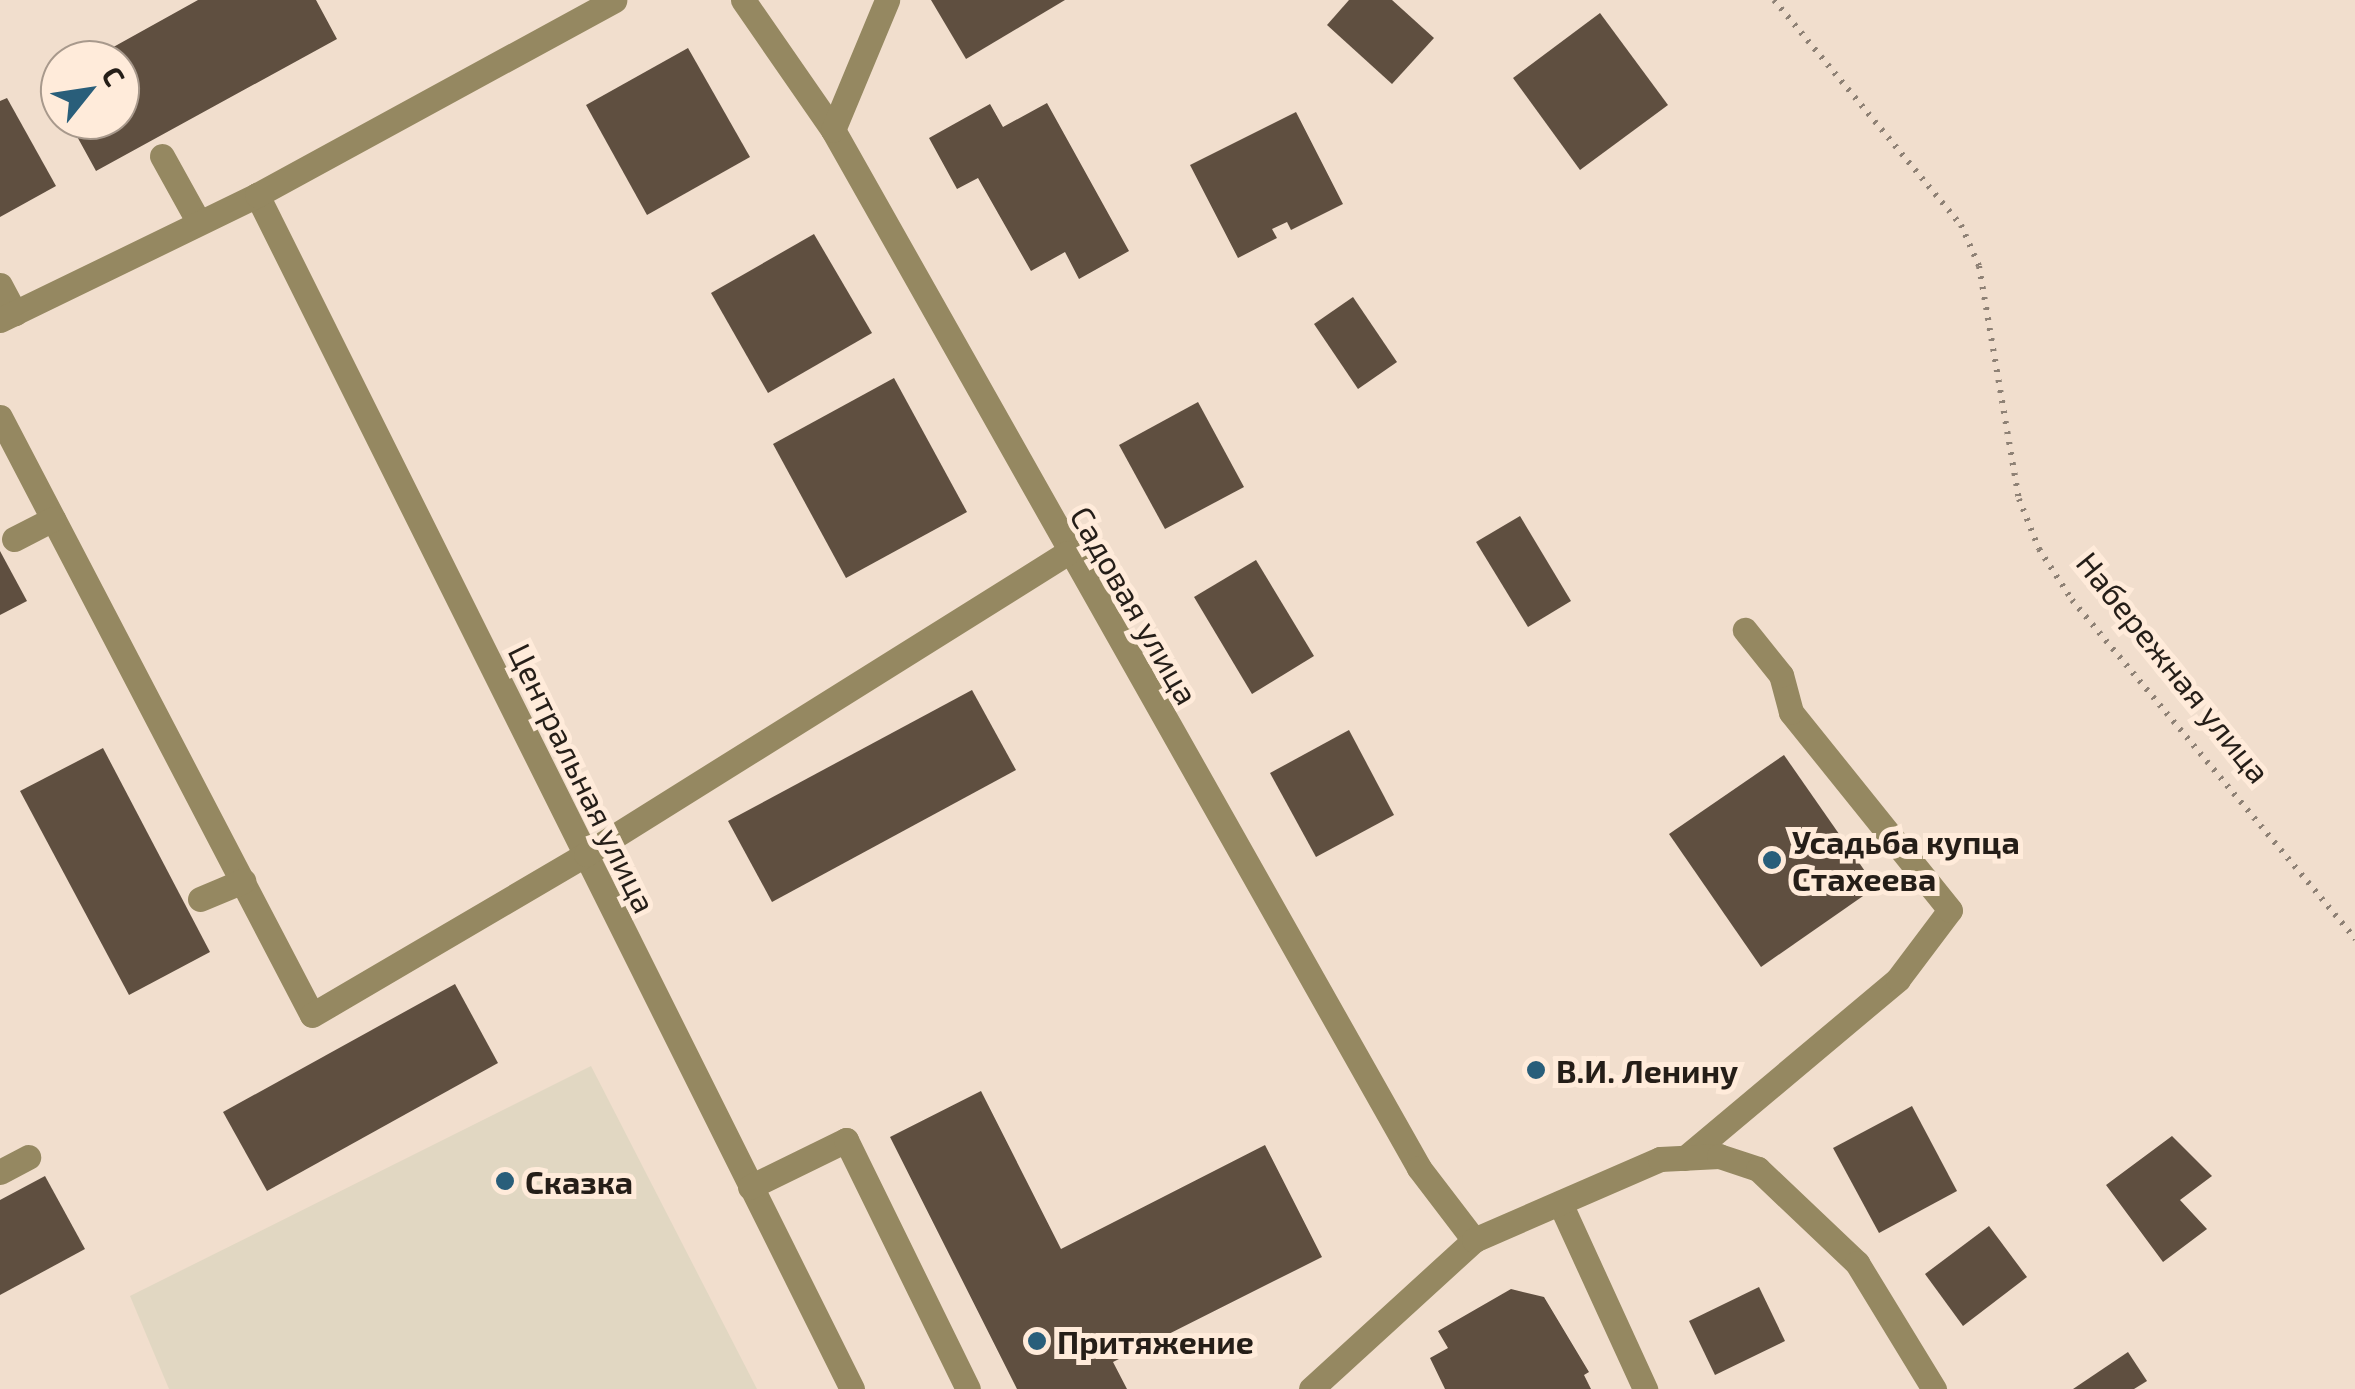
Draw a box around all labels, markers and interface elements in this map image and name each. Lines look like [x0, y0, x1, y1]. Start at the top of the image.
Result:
north arrow [40, 40, 140, 140]
text: С [95, 60, 133, 92]
street label: Садовая улица [1063, 499, 1207, 711]
street label: Набережная улица [2069, 544, 2279, 790]
street label: Центральная улица [501, 637, 665, 919]
place label: Усадьба купца Стахеева [1792, 823, 2020, 898]
marker: Усадьба купца Стахеева [1761, 849, 1783, 871]
place label: В.И. Ленину [1556, 1051, 1738, 1089]
marker: В.И. Ленину [1525, 1059, 1547, 1081]
place label: Сказка [525, 1162, 633, 1200]
marker: Сказка [494, 1170, 516, 1192]
place label: Притяжение [1057, 1322, 1254, 1360]
marker: Притяжение [1026, 1330, 1048, 1352]

